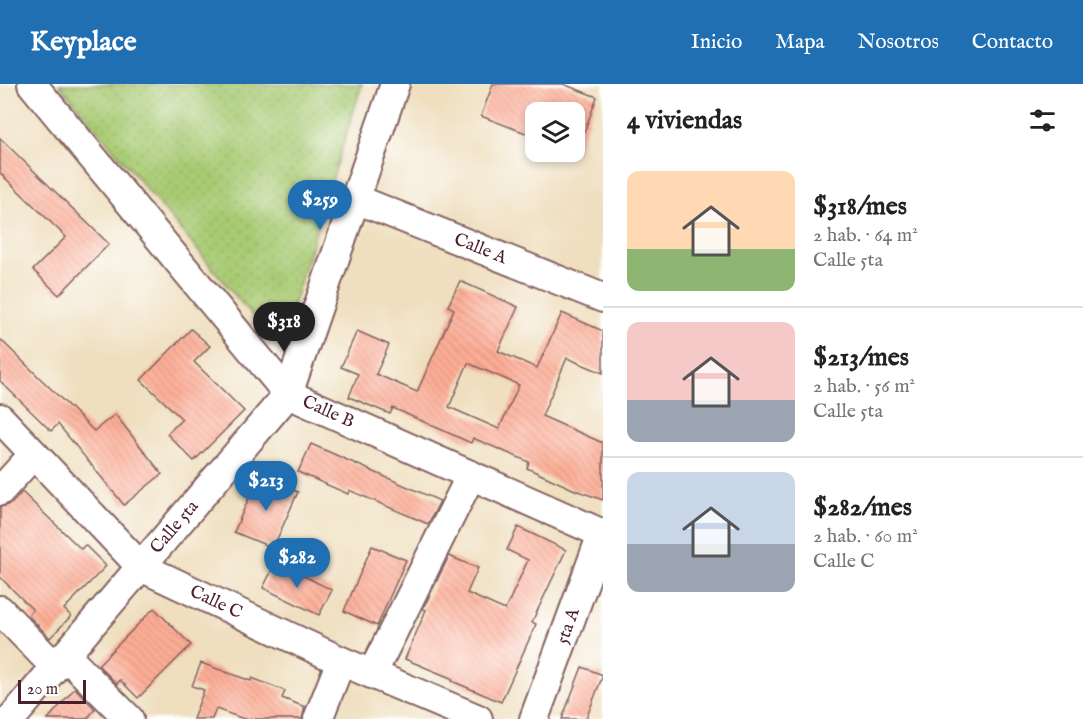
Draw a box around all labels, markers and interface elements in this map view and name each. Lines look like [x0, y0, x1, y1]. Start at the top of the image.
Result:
text: Keyplace [30, 25, 137, 60]
text: Inicio [691, 29, 742, 56]
text: Mapa [775, 29, 825, 56]
text: Nosotros [858, 29, 939, 56]
text: Contacto [972, 29, 1053, 56]
map controls [525, 102, 585, 162]
button: layers [525, 102, 585, 162]
text: 4 viviendas [627, 104, 742, 137]
icon: filters [1026, 104, 1059, 137]
pin: $259 [284, 180, 356, 231]
text: $259 [302, 187, 338, 212]
text: $318/mes [813, 190, 907, 223]
icon: home [675, 195, 747, 267]
text: 2 hab. · 64 m² [813, 223, 918, 248]
street label: Calle A [451, 228, 511, 270]
text: Calle 5ta [813, 248, 883, 273]
pin: $318 [248, 302, 320, 353]
text: $318 [267, 309, 301, 334]
text: $213/mes [813, 341, 909, 374]
icon: home [675, 346, 747, 418]
text: 2 hab. · 56 m² [813, 374, 915, 399]
street label: Calle B [299, 390, 358, 433]
text: Calle 5ta [813, 399, 883, 424]
pin: $213 [230, 461, 302, 512]
text: $213 [248, 468, 284, 493]
text: $282/mes [813, 491, 912, 524]
street label: Calle 5ta [145, 496, 204, 559]
icon: home [675, 496, 747, 568]
text: 2 hab. · 60 m² [813, 524, 918, 549]
pin: $282 [261, 538, 333, 589]
text: $282 [278, 545, 316, 570]
text: Calle C [813, 549, 875, 574]
street label: Calle C [186, 580, 246, 625]
street label: 5ta A [551, 604, 586, 647]
scale bar [18, 677, 86, 704]
text: 20 m [27, 680, 58, 700]

